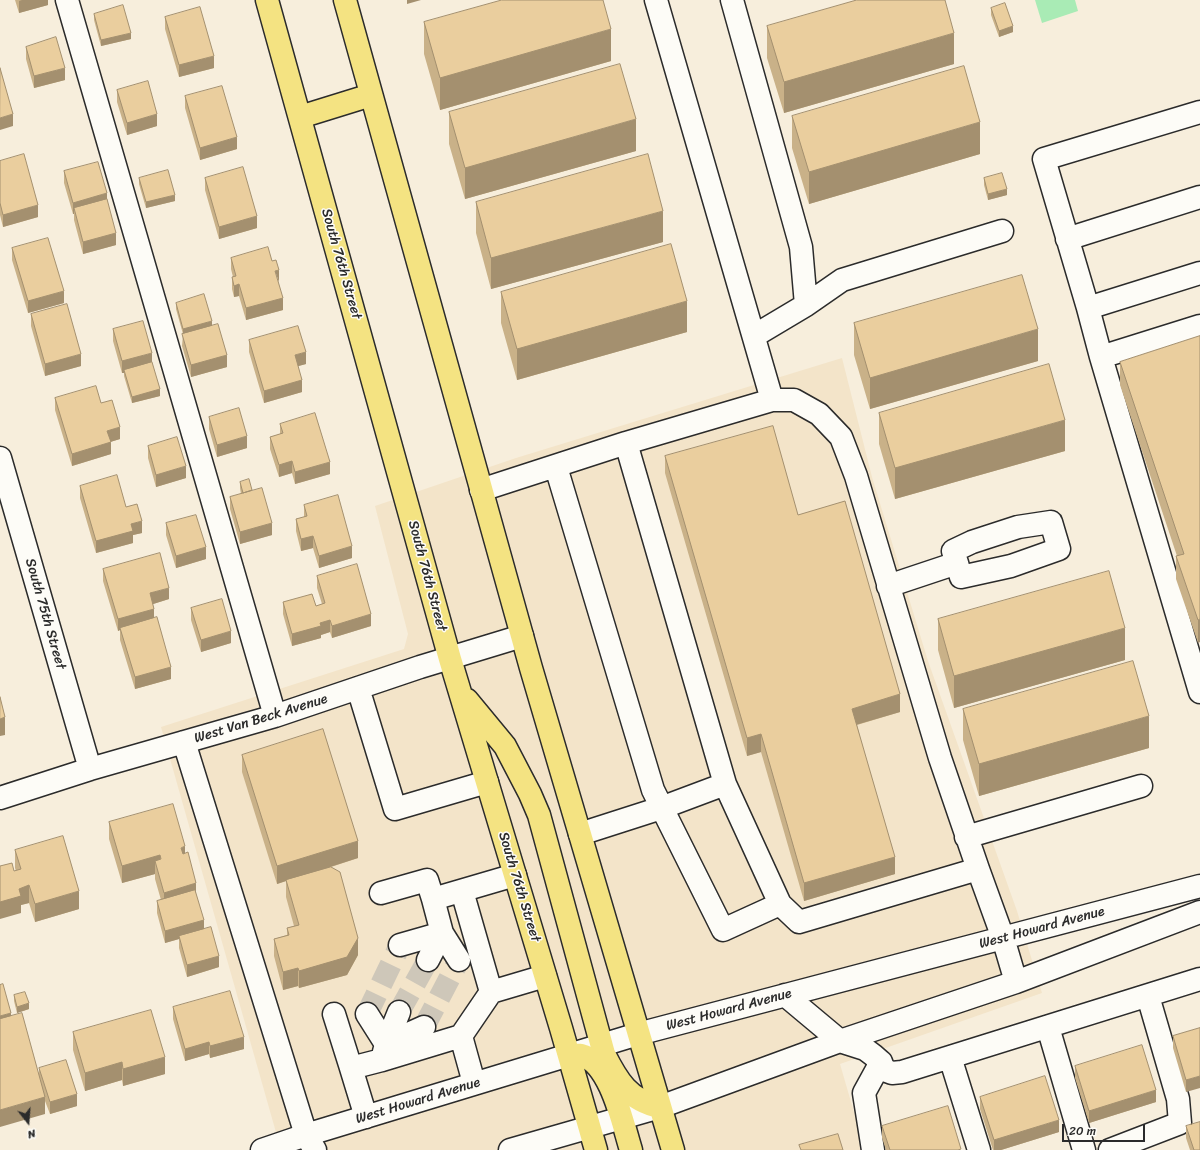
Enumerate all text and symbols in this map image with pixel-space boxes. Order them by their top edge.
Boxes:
street label: South 76th Street [317,207,365,321]
street label: South 76th Street [404,519,450,633]
street label: South 75th Street [21,556,69,672]
street label: West Van Beck Avenue [192,691,330,747]
street label: South 76th Street [494,830,544,944]
street label: West Howard Avenue [977,903,1107,953]
street label: West Howard Avenue [664,985,794,1035]
street label: West Howard Avenue [354,1074,482,1128]
north arrow [8,1102,48,1142]
scale bar [1064,1116,1147,1142]
text: 20 m [1069,1120,1096,1142]
text: N [25,1124,38,1144]

